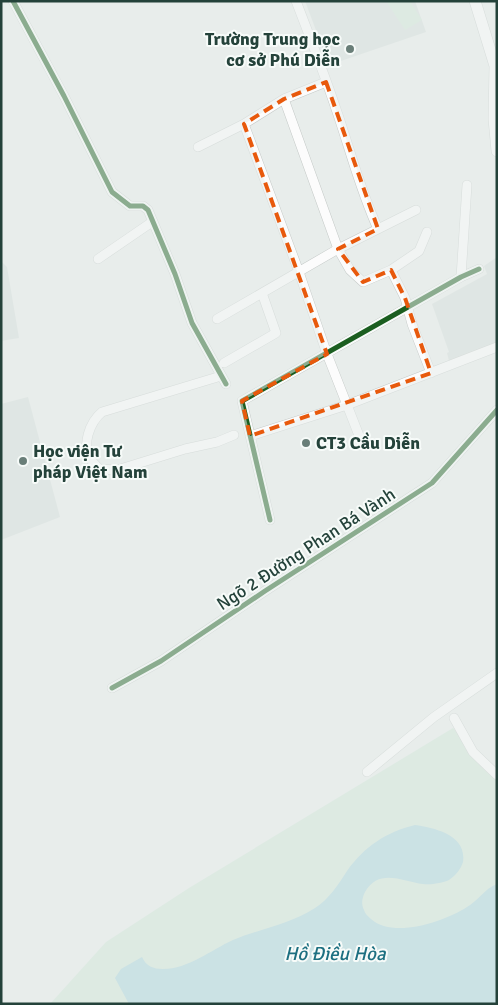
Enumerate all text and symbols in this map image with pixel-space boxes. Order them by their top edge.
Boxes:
place label: Trường Trung học cơ sở Phú Diễn [205,28,340,71]
marker: Trường Trung học cơ sở Phú Diễn [344,43,356,55]
place label: CT3 Cầu Diễn [316,432,420,454]
marker: CT3 Cầu Diễn [300,437,312,449]
place label: Học viện Tư pháp Việt Nam [33,440,148,483]
marker: Học viện Tư pháp Việt Nam [17,455,29,467]
street label: Ngõ 2 Đường Phan Bá Vành [213,483,399,615]
water label: Hồ Điều Hòa [284,942,387,966]

